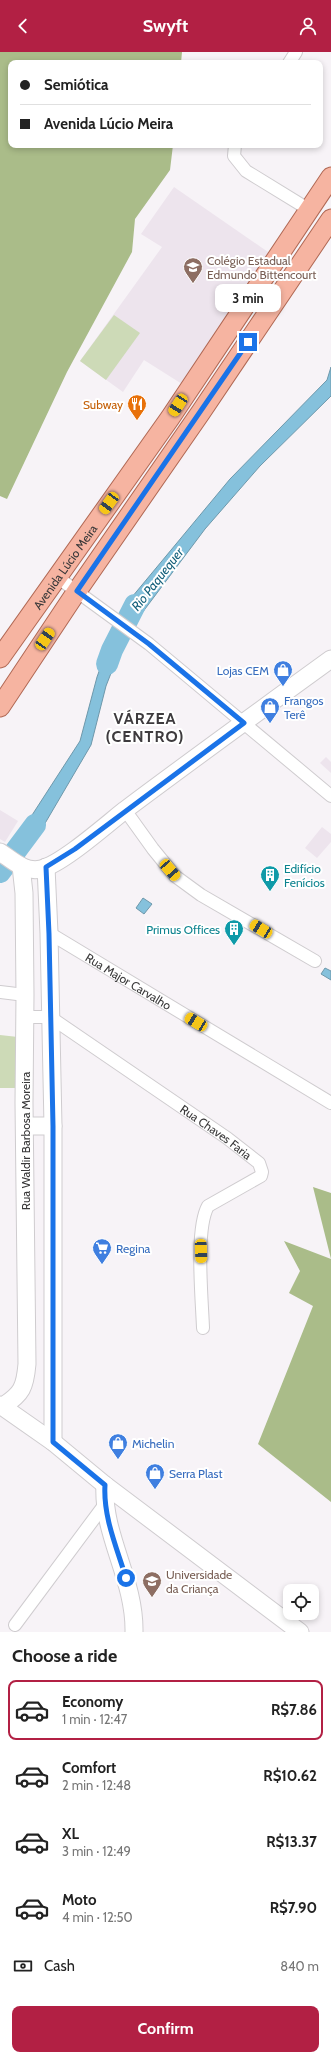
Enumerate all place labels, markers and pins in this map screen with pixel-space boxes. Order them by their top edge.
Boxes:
place label: Colégio Estadual Edmundo Bittencourt [207,253,316,282]
school or university icon: Colégio Estadual Edmundo Bittencourt [182,256,204,284]
restaurant icon: Subway [126,393,148,421]
place label: Subway [83,397,123,412]
shop icon: Lojas CEM [272,659,294,687]
place label: Lojas CEM [217,663,269,678]
place label: Frangos Terê [284,693,323,722]
shop icon: Frangos Terê [259,696,281,724]
place label: Edifício Fenícios [284,861,325,890]
building icon: Edifício Fenícios [259,864,281,892]
building icon: Primus Offices [223,918,245,946]
place label: Primus Offices [146,922,220,937]
supermarket icon: Regina [91,1237,113,1265]
place label: Regina [116,1241,151,1256]
shop icon: Michelin [107,1432,129,1460]
place label: Michelin [132,1436,175,1451]
shop icon: Serra Plast [144,1462,166,1490]
place label: Serra Plast [169,1466,223,1481]
place label: Universidade da Criança [166,1567,232,1596]
school or university icon: Universidade da Criança [141,1570,163,1598]

